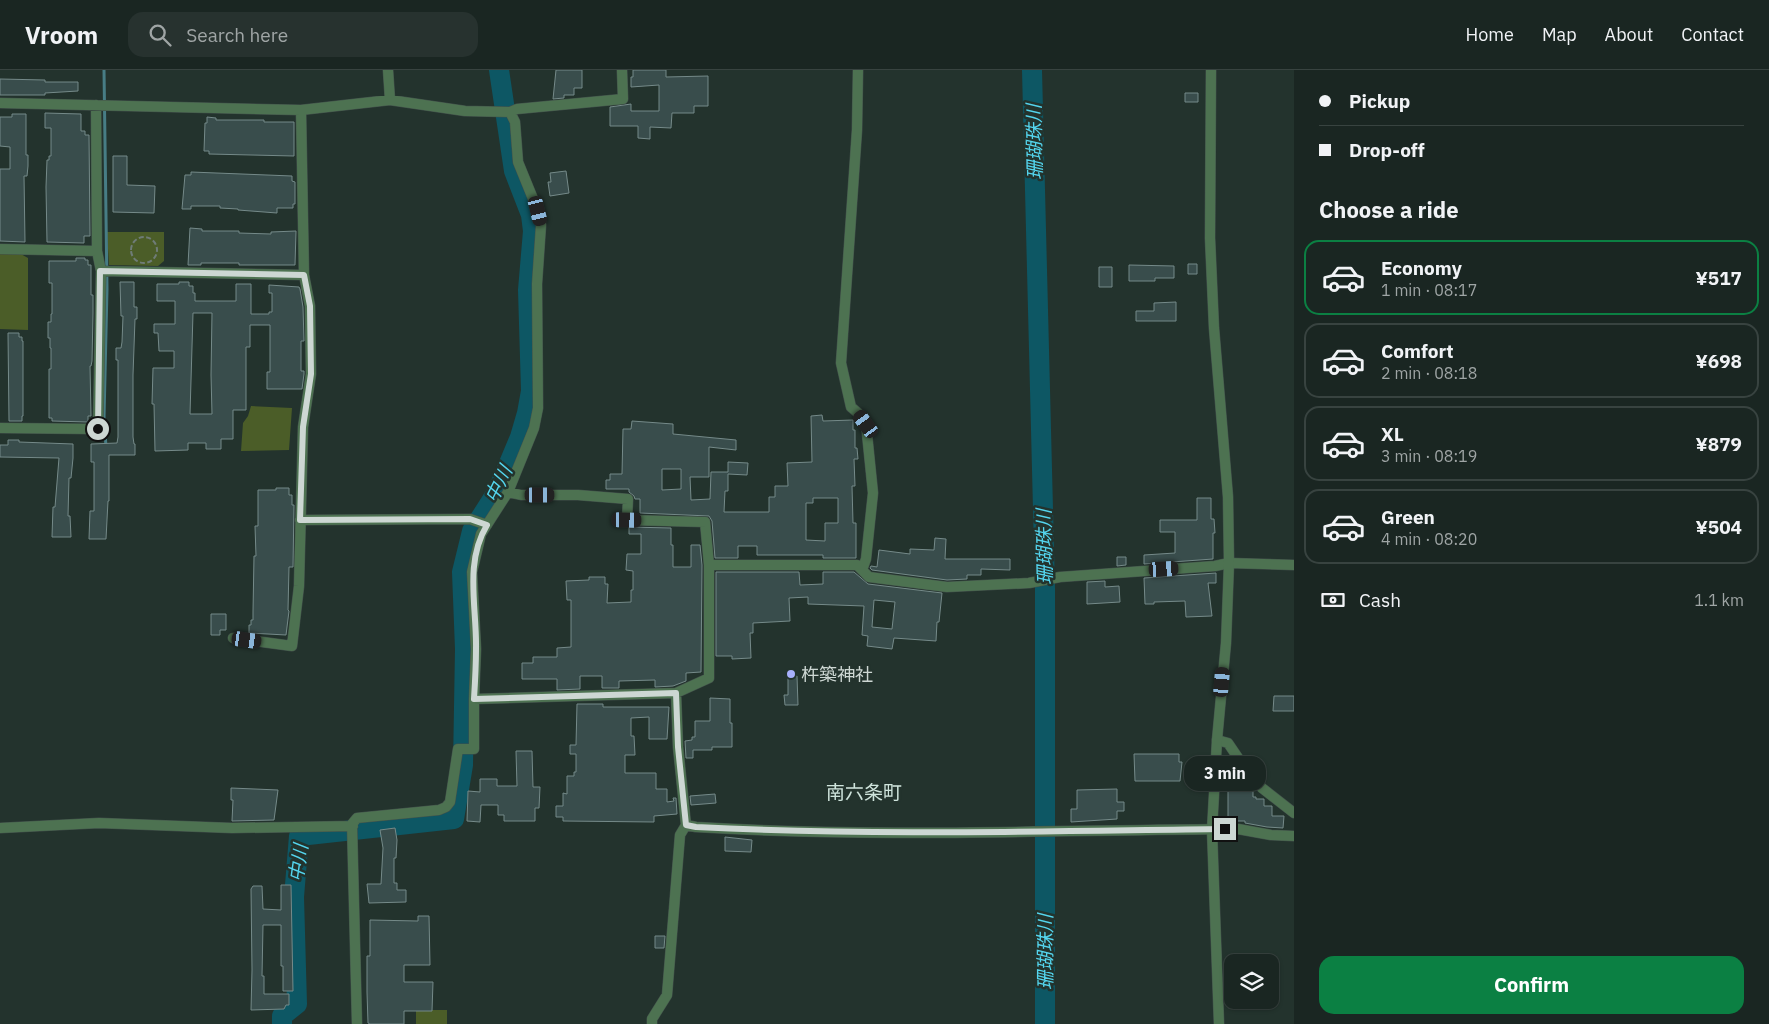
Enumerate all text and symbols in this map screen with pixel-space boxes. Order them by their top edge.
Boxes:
search box [128,12,478,57]
text: Vroom [25,19,98,51]
icon: search [146,21,174,49]
text: Search here [186,23,288,47]
text: Home [1466,23,1514,46]
text: Map [1542,23,1577,46]
text: About [1605,23,1653,46]
text: Contact [1681,23,1744,46]
text: Pickup [1349,89,1410,113]
water label: 珊瑚珠川 [1021,102,1047,180]
text: Drop-off [1349,138,1425,162]
car [527,195,548,227]
text: Choose a ride [1319,195,1459,224]
icon: car [1321,255,1366,300]
text: Economy [1381,256,1462,280]
text: ¥517 [1695,266,1742,290]
text: 1 min · 08:17 [1381,280,1477,300]
icon: car [1321,338,1366,383]
text: Comfort [1381,339,1454,363]
text: ¥698 [1695,349,1742,373]
text: 2 min · 08:18 [1381,363,1477,383]
car [851,407,880,441]
route start [87,418,109,440]
icon: car [1321,421,1366,466]
text: XL [1381,422,1404,446]
text: ¥879 [1695,432,1742,456]
text: 3 min · 08:19 [1381,446,1477,466]
water label: 中川 [479,460,518,506]
car [525,488,555,503]
icon: car [1321,504,1366,549]
text: Green [1381,505,1435,529]
water label: 珊瑚珠川 [1031,507,1057,585]
car [611,512,642,528]
text: ¥504 [1695,515,1742,539]
text: 4 min · 08:20 [1381,529,1477,549]
car [1148,561,1179,577]
icon: cash [1319,586,1347,614]
text: Cash [1359,588,1401,612]
text: 1.1 km [1694,590,1744,610]
car [231,630,262,650]
place label: 杵築神社 [801,663,873,686]
car [1213,666,1230,698]
marker: 杵築神社 [785,668,797,680]
callout: 3 min [1184,756,1266,792]
text: 3 min [1204,763,1246,783]
district label: 南六条町 [826,780,902,804]
route end [1214,818,1236,840]
water label: 中川 [283,841,313,883]
water label: 珊瑚珠川 [1033,912,1057,990]
map controls [1224,954,1279,1009]
button: layers [1224,954,1279,1009]
button: Confirm [1319,956,1744,1014]

